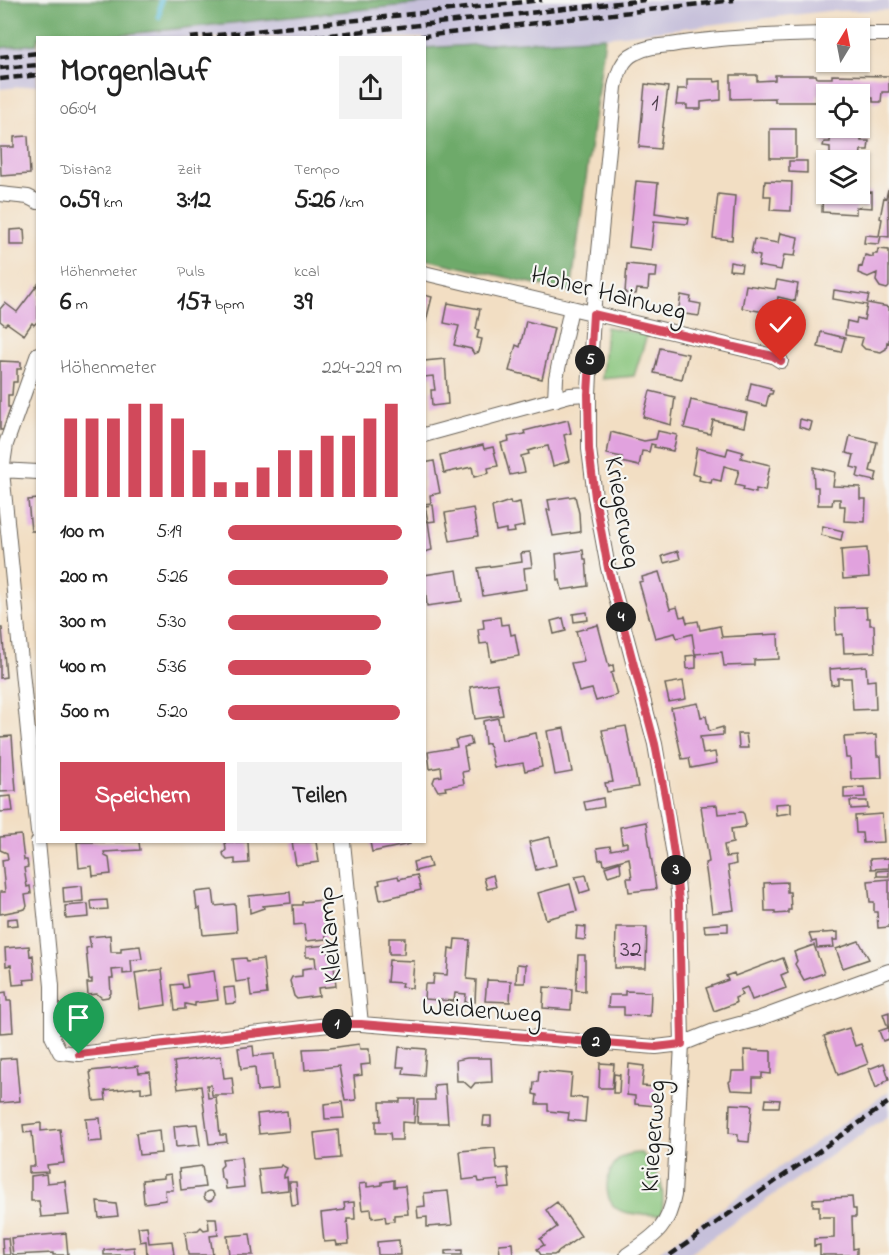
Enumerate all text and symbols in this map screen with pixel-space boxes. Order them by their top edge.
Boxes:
north arrow [816,18,870,72]
map controls [816,18,870,204]
text: Morgenlauf [60,48,211,96]
button: share [339,56,402,119]
button: locate [816,84,870,138]
house number: 1 [651,87,659,122]
text: 06:04 [60,95,96,124]
button: layers [816,150,870,204]
text: Distanz [60,158,111,182]
text: Zeit [177,158,202,182]
text: Tempo [294,158,340,182]
text: 0.59 [60,182,99,220]
text: 3:12 [177,182,211,220]
text: 5:26 [294,182,335,220]
text: km [99,191,123,215]
text: /km [335,191,364,215]
street label: Hoher Hainweg [526,256,690,333]
text: Höhenmeter [60,260,137,284]
text: Puls [177,260,205,284]
text: kcal [294,260,319,284]
text: 6 [60,284,71,322]
text: 157 [177,284,211,322]
text: 39 [294,284,313,322]
text: m [71,293,88,317]
text: bpm [211,293,244,317]
pin [755,299,806,361]
icon: check [764,308,797,341]
pin: 5 [575,345,605,375]
text: 5 [585,348,595,372]
text: Höhenmeter [60,354,156,383]
text: 224–229 m [322,354,402,383]
street label: Kriegerweg [593,453,651,571]
text: 100 m [60,518,104,547]
text: 5:19 [156,518,182,547]
text: 200 m [60,563,108,592]
text: 5:26 [156,563,188,592]
pin: 4 [606,602,636,632]
text: 4 [618,605,624,629]
text: 300 m [60,608,106,637]
text: 5:30 [156,608,186,637]
text: 400 m [60,653,106,682]
text: 5:36 [156,653,186,682]
text: 500 m [60,698,109,727]
text: 5:20 [156,698,188,727]
button: Speichern [60,762,225,831]
button: Teilen [237,762,402,831]
pin: 3 [661,855,691,885]
text: 3 [673,858,679,882]
street label: Kleikamp [307,885,354,985]
house number: 32 [620,933,642,968]
street label: Weidenweg [420,988,543,1035]
pin [53,992,104,1054]
icon: arrive [62,1001,95,1034]
pin: 1 [322,1009,352,1039]
text: 1 [334,1012,340,1036]
pin: 2 [581,1027,611,1057]
text: 2 [592,1030,600,1054]
street label: Kriegerweg [631,1078,678,1194]

